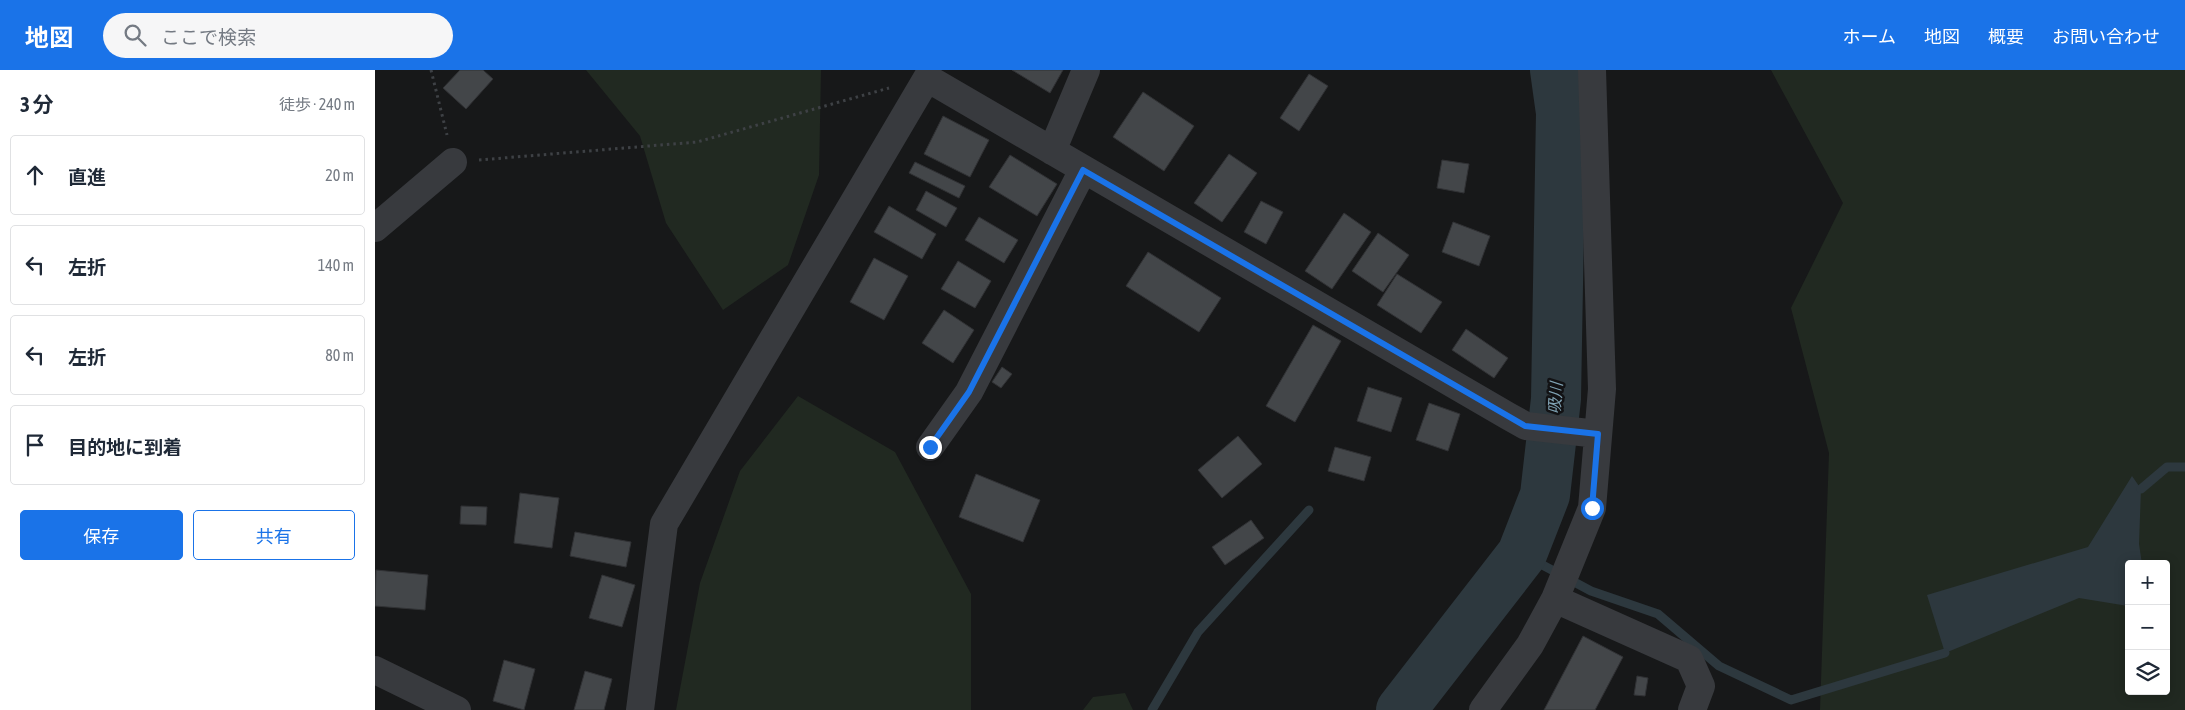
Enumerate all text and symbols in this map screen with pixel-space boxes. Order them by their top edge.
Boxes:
search box [103,13,453,58]
icon: search [121,21,149,49]
text: 地図 [25,24,73,51]
text: ここで検索 [161,26,256,48]
text: ホーム [1843,26,1896,47]
text: 地図 [1924,26,1960,47]
text: 概要 [1988,26,2024,47]
text: お問い合わせ [2052,26,2160,47]
text: 3 分 [20,92,54,116]
text: 徒歩 · 240 m [279,95,355,113]
icon: ahead [21,161,49,189]
text: 直進 [68,166,106,188]
text: 20 m [325,166,354,184]
icon: left [21,251,49,279]
text: 左折 [68,256,106,278]
text: 140 m [318,256,354,274]
icon: left [21,341,49,369]
text: 左折 [68,346,106,368]
text: 80 m [325,346,354,364]
water label: 吸川 [1545,379,1565,415]
icon: arrive [21,431,49,459]
text: 目的地に到着 [68,436,182,458]
route end [919,436,942,459]
route start [1581,497,1604,520]
button: 保存 [20,510,183,560]
button: 共有 [193,510,355,560]
map controls [2125,560,2170,695]
button: + [2125,560,2170,605]
button: − [2125,605,2170,650]
button: layers [2125,650,2170,695]

